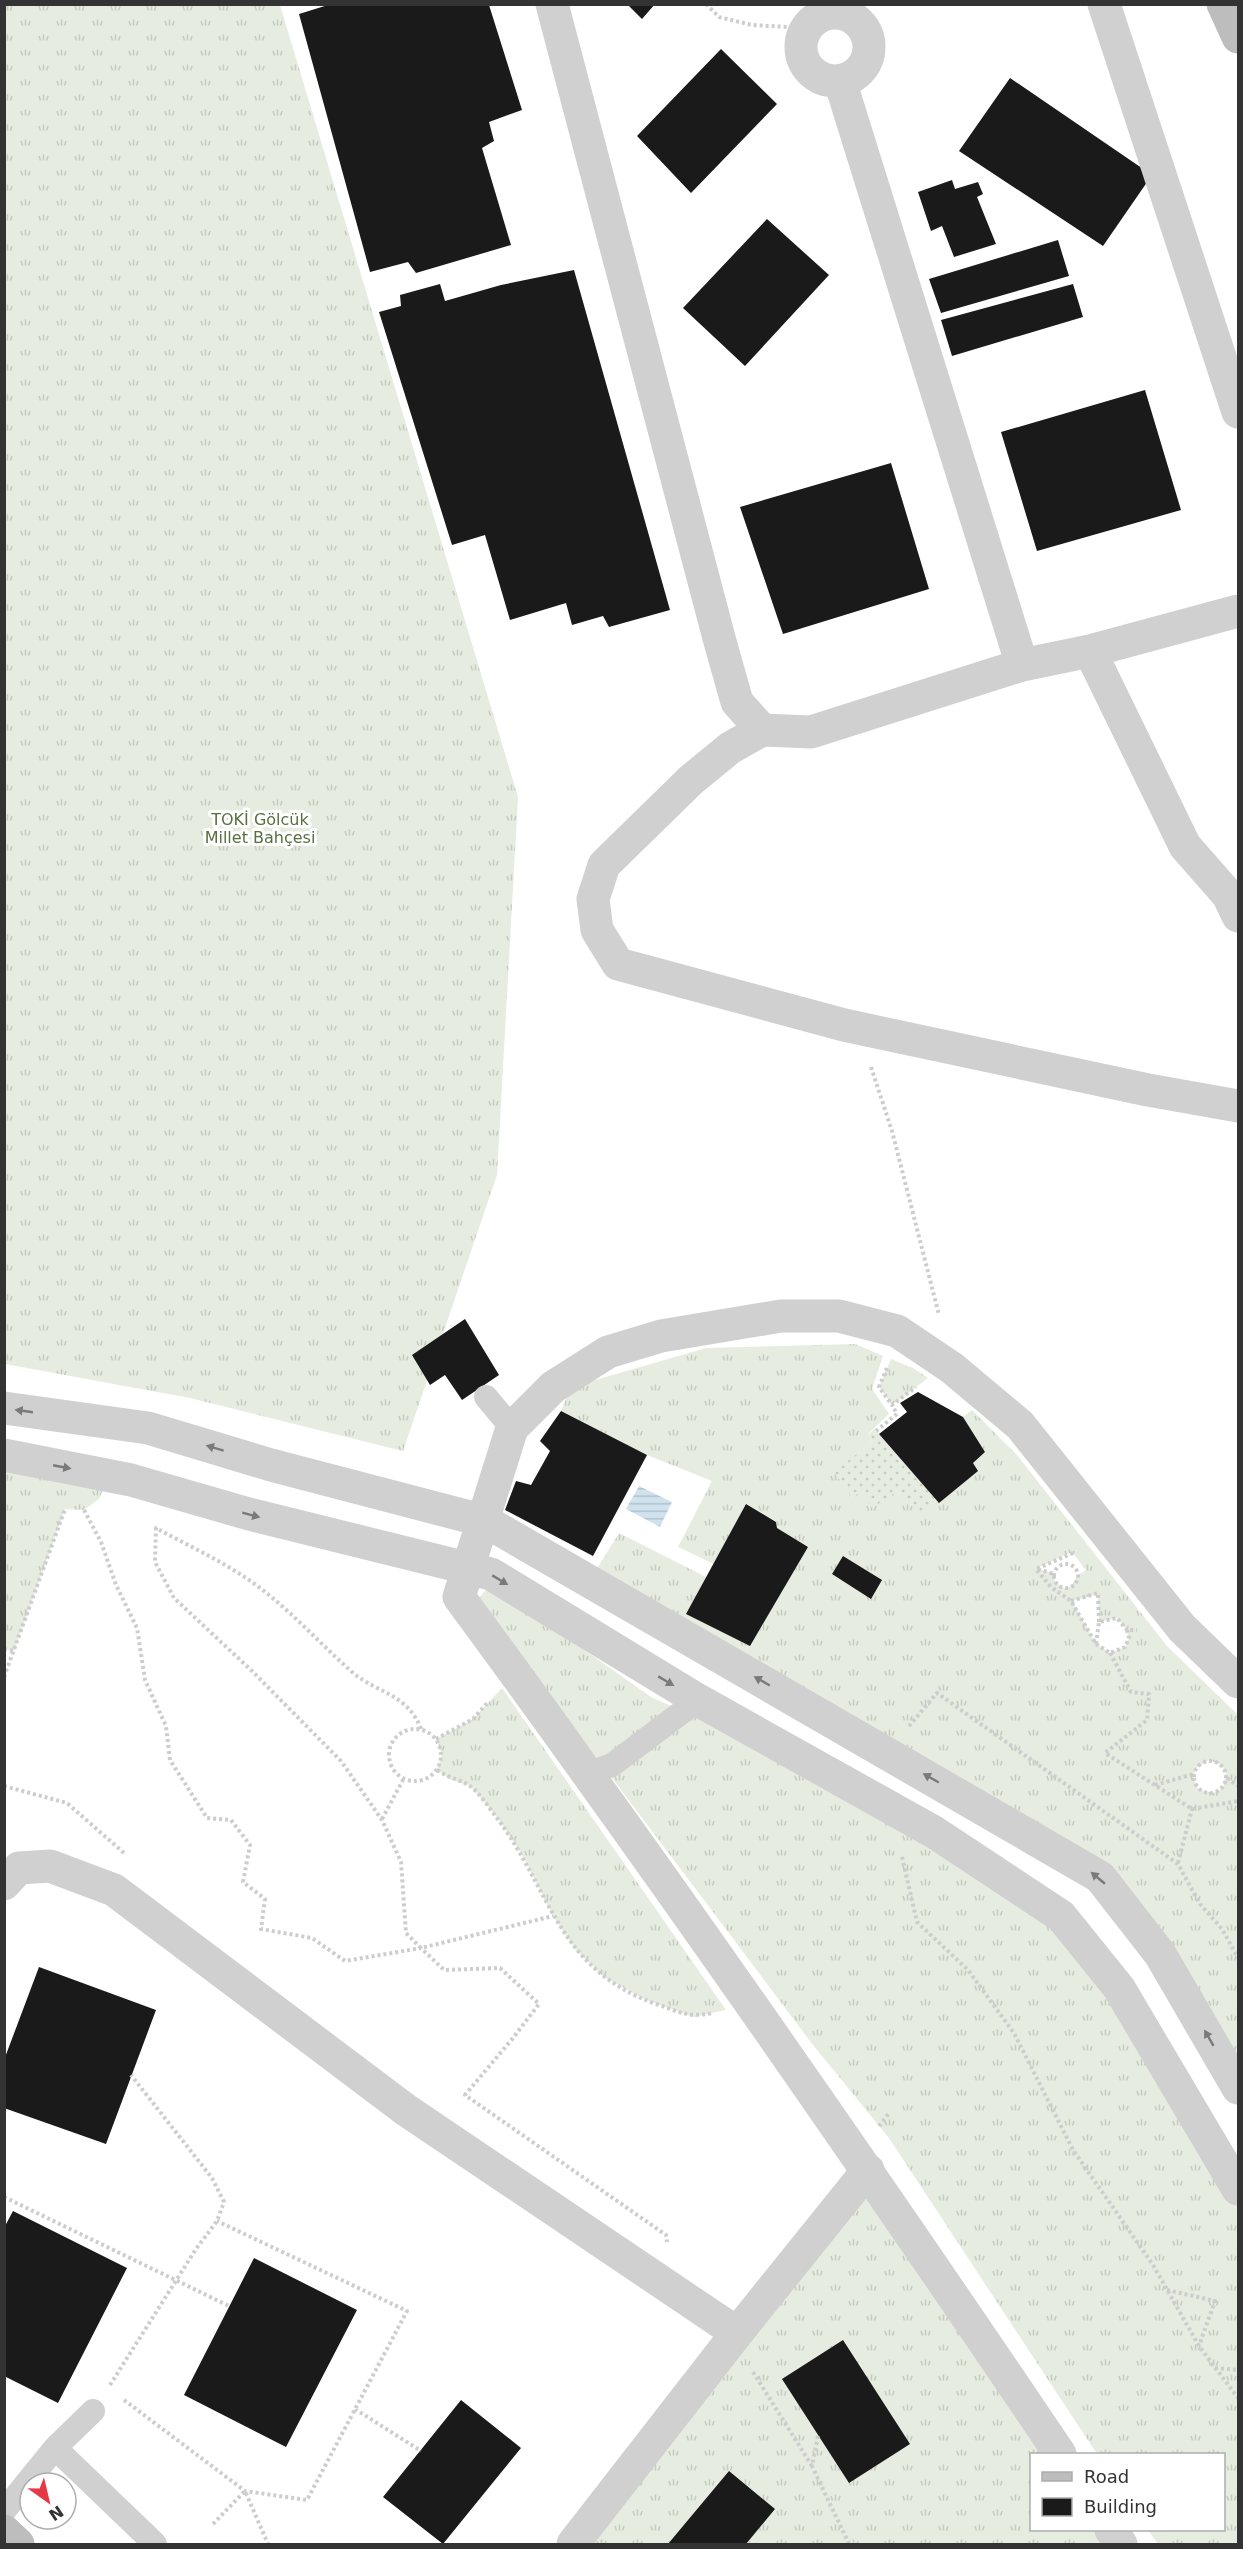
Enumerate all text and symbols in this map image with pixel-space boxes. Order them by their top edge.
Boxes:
park label: TOKİ Gölcük Millet Bahçesi [205,810,315,847]
one-way arrow [14,1406,33,1415]
one-way arrow [206,1443,224,1452]
one-way arrow [53,1462,71,1472]
one-way arrow [241,1510,260,1520]
one-way arrow [492,1574,508,1585]
one-way arrow [658,1675,674,1686]
one-way arrow [753,1676,770,1686]
one-way arrow [923,1773,939,1784]
one-way arrow [1090,1872,1106,1885]
one-way arrow [1204,2029,1214,2046]
legend [1030,2453,1225,2531]
text: Road [1084,2466,1129,2487]
north arrow [18,2471,78,2531]
text: Building [1084,2496,1157,2517]
text: N [45,2501,67,2525]

